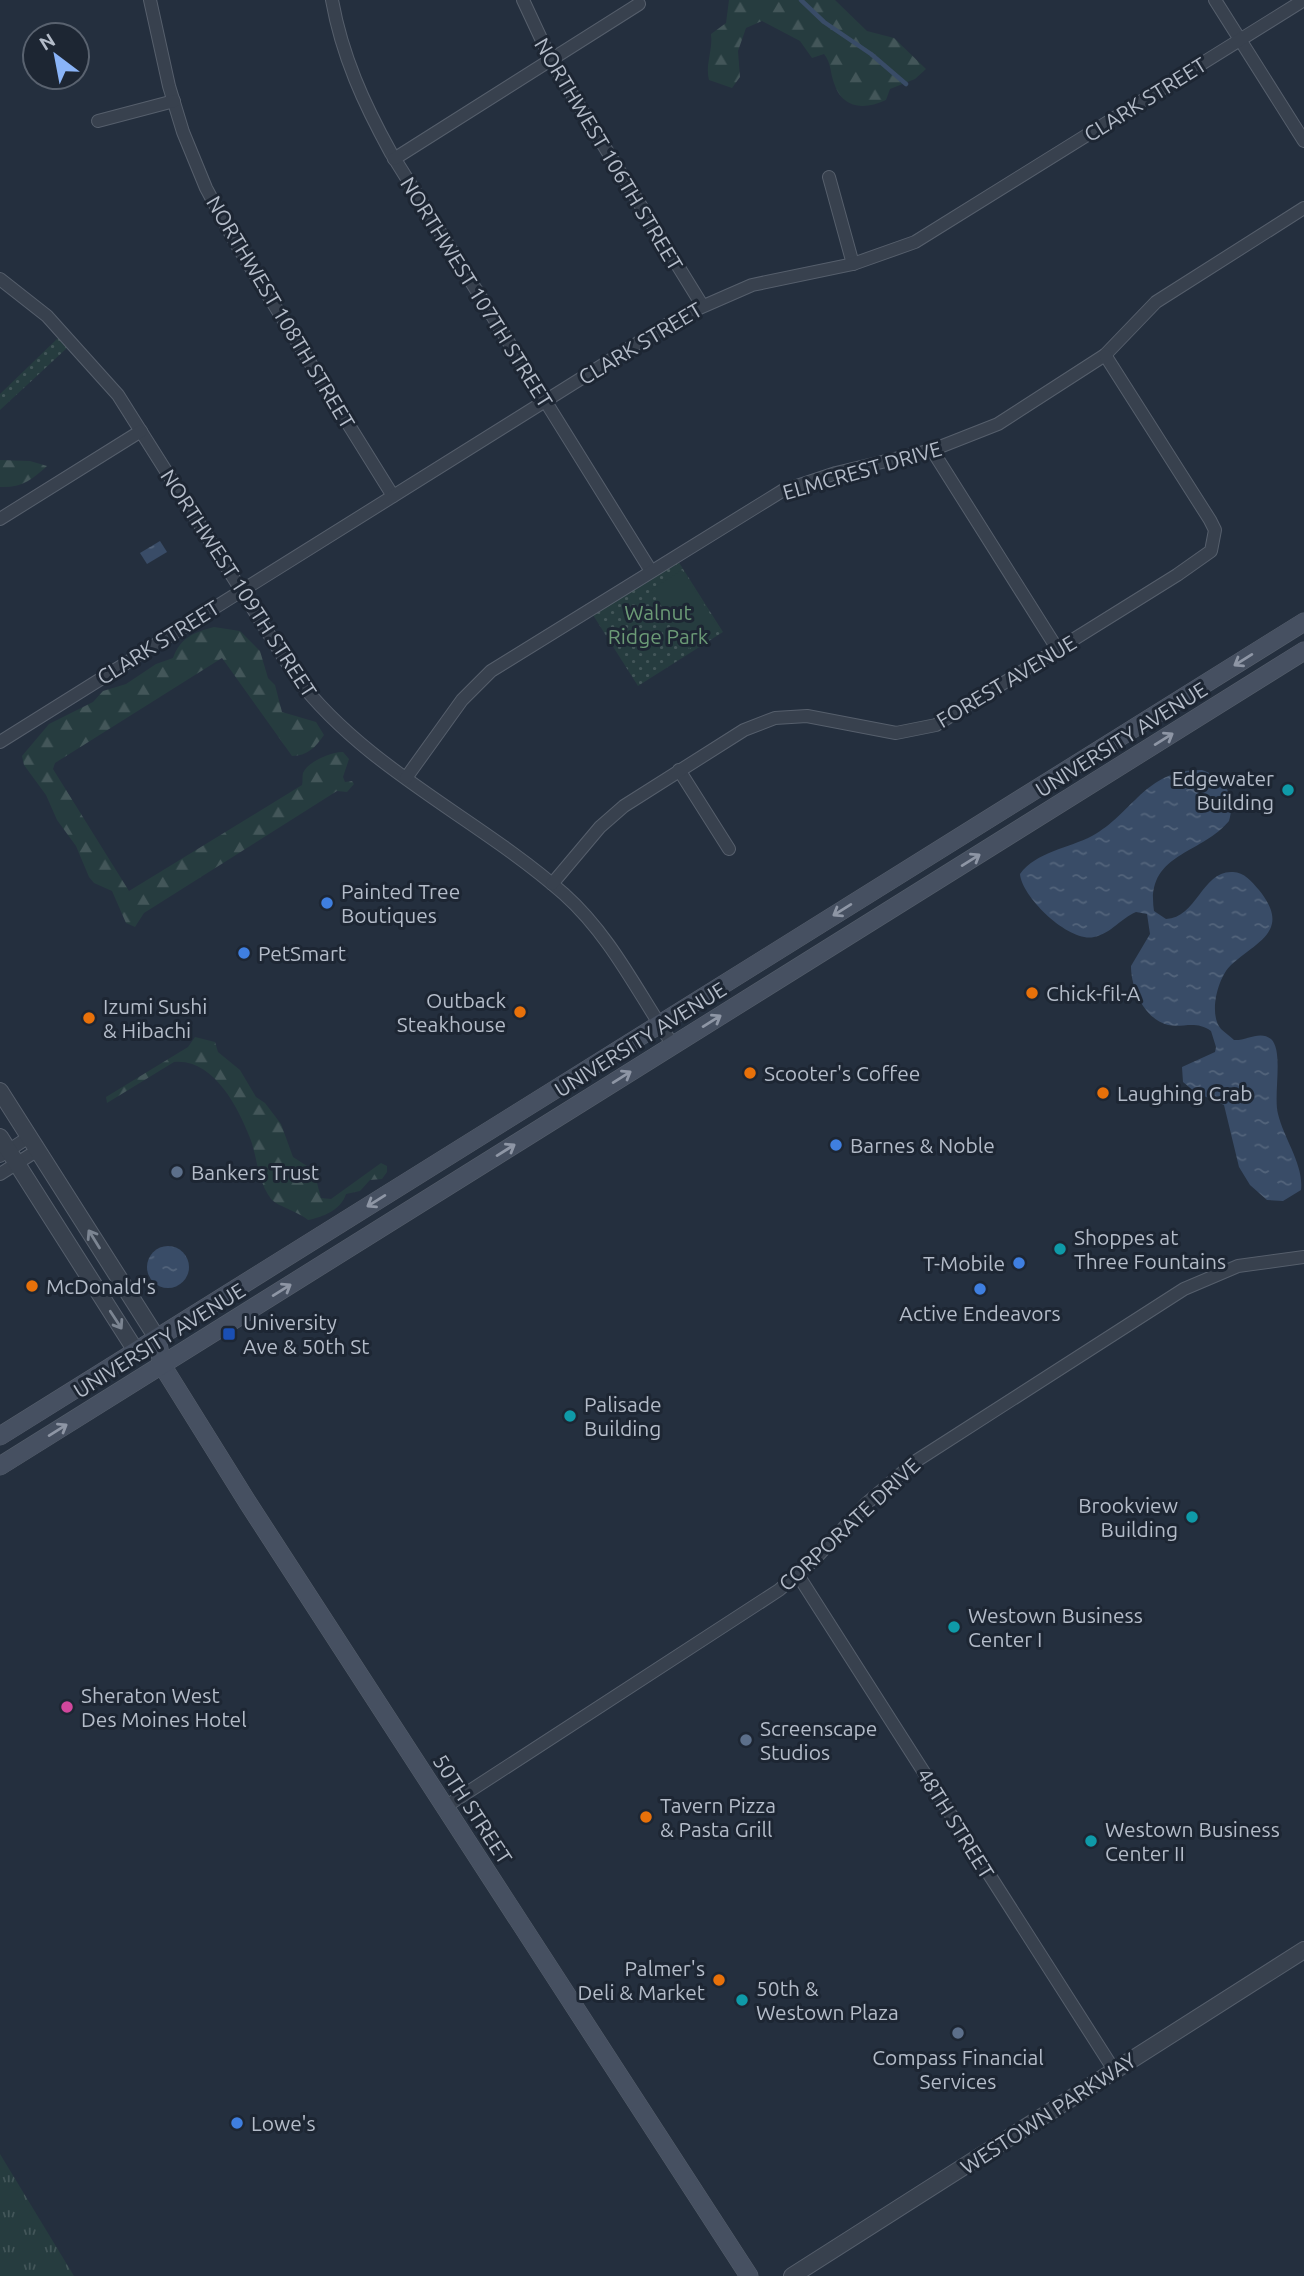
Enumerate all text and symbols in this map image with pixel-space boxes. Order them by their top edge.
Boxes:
north arrow [21,21,91,91]
text: N [35,28,59,55]
street label: NORTHWEST 106TH STREET [530,33,688,275]
street label: CLARK STREET [1079,52,1211,146]
street label: NORTHWEST 107TH STREET [396,172,558,412]
street label: NORTHWEST 108TH STREET [202,191,360,433]
street label: CLARK STREET [574,297,706,389]
street label: ELMCREST DRIVE [780,436,944,504]
street label: NORTHWEST 109TH STREET [156,465,322,702]
street label: CLARK STREET [92,595,224,689]
park label: Walnut Ridge Park [608,600,709,648]
street label: FOREST AVENUE [932,630,1080,732]
one-way arrow [1234,653,1254,667]
street label: UNIVERSITY AVENUE [1031,677,1211,801]
one-way arrow [1154,731,1173,746]
place label: Edgewater Building [1172,766,1274,814]
marker: Edgewater Building [1280,782,1296,798]
one-way arrow [961,852,981,866]
place label: Painted Tree Boutiques [341,879,460,927]
marker: Painted Tree Boutiques [319,895,335,911]
one-way arrow [832,903,852,917]
place label: PetSmart [258,941,346,965]
marker: PetSmart [236,945,252,961]
street label: UNIVERSITY AVENUE [550,977,730,1101]
place label: Chick-fil-A [1046,981,1141,1005]
marker: Chick-fil-A [1024,985,1040,1001]
place label: Outback Steakhouse [397,988,506,1036]
place label: Izumi Sushi & Hibachi [103,994,207,1042]
marker: Outback Steakhouse [512,1004,528,1020]
marker: Izumi Sushi & Hibachi [81,1010,97,1026]
one-way arrow [702,1013,722,1027]
place label: Scooter's Coffee [764,1061,920,1085]
marker: Scooter's Coffee [742,1065,758,1081]
one-way arrow [611,1070,631,1084]
place label: Laughing Crab [1117,1081,1252,1105]
marker: Laughing Crab [1095,1085,1111,1101]
place label: Barnes & Noble [850,1133,995,1157]
marker: Barnes & Noble [828,1137,844,1153]
one-way arrow [495,1143,515,1157]
place label: Bankers Trust [191,1160,319,1184]
marker: Bankers Trust [169,1164,185,1180]
one-way arrow [367,1195,387,1209]
place label: Shoppes at Three Fountains [1074,1225,1226,1273]
one-way arrow [86,1230,101,1249]
marker: Shoppes at Three Fountains [1052,1241,1068,1257]
place label: T-Mobile [923,1251,1005,1275]
marker: T-Mobile [1011,1255,1027,1271]
place label: McDonald's [46,1274,156,1298]
marker: McDonald's [24,1278,40,1294]
street label: UNIVERSITY AVENUE [69,1278,249,1402]
marker: Active Endeavors [972,1281,988,1297]
one-way arrow [272,1282,292,1296]
place label: Active Endeavors [899,1301,1061,1325]
one-way arrow [110,1310,124,1330]
place label: University Ave & 50th St [243,1310,370,1358]
marker: University Ave & 50th St [221,1326,237,1342]
place label: Palisade Building [584,1392,662,1440]
marker: Palisade Building [562,1408,578,1424]
one-way arrow [47,1422,67,1436]
street label: CORPORATE DRIVE [774,1453,924,1595]
place label: Brookview Building [1078,1493,1178,1541]
marker: Brookview Building [1184,1509,1200,1525]
place label: Westown Business Center I [968,1603,1143,1651]
marker: Westown Business Center I [946,1619,962,1635]
place label: Sheraton West Des Moines Hotel [81,1683,247,1731]
marker: Sheraton West Des Moines Hotel [59,1699,75,1715]
place label: Screenscape Studios [760,1716,877,1764]
marker: Screenscape Studios [738,1732,754,1748]
street label: 50TH STREET [429,1750,517,1869]
street label: 48TH STREET [912,1763,1000,1883]
place label: Tavern Pizza & Pasta Grill [660,1793,776,1841]
marker: Tavern Pizza & Pasta Grill [638,1809,654,1825]
place label: Westown Business Center II [1105,1817,1280,1865]
marker: Westown Business Center II [1083,1833,1099,1849]
place label: Palmer's Deli & Market [578,1956,705,2004]
marker: Palmer's Deli & Market [711,1972,727,1988]
place label: 50th & Westown Plaza [756,1976,899,2024]
marker: 50th & Westown Plaza [734,1992,750,2008]
marker: Compass Financial Services [950,2025,966,2041]
place label: Compass Financial Services [872,2045,1044,2093]
street label: WESTOWN PARKWAY [956,2047,1140,2179]
place label: Lowe's [251,2111,316,2135]
marker: Lowe's [229,2115,245,2131]

